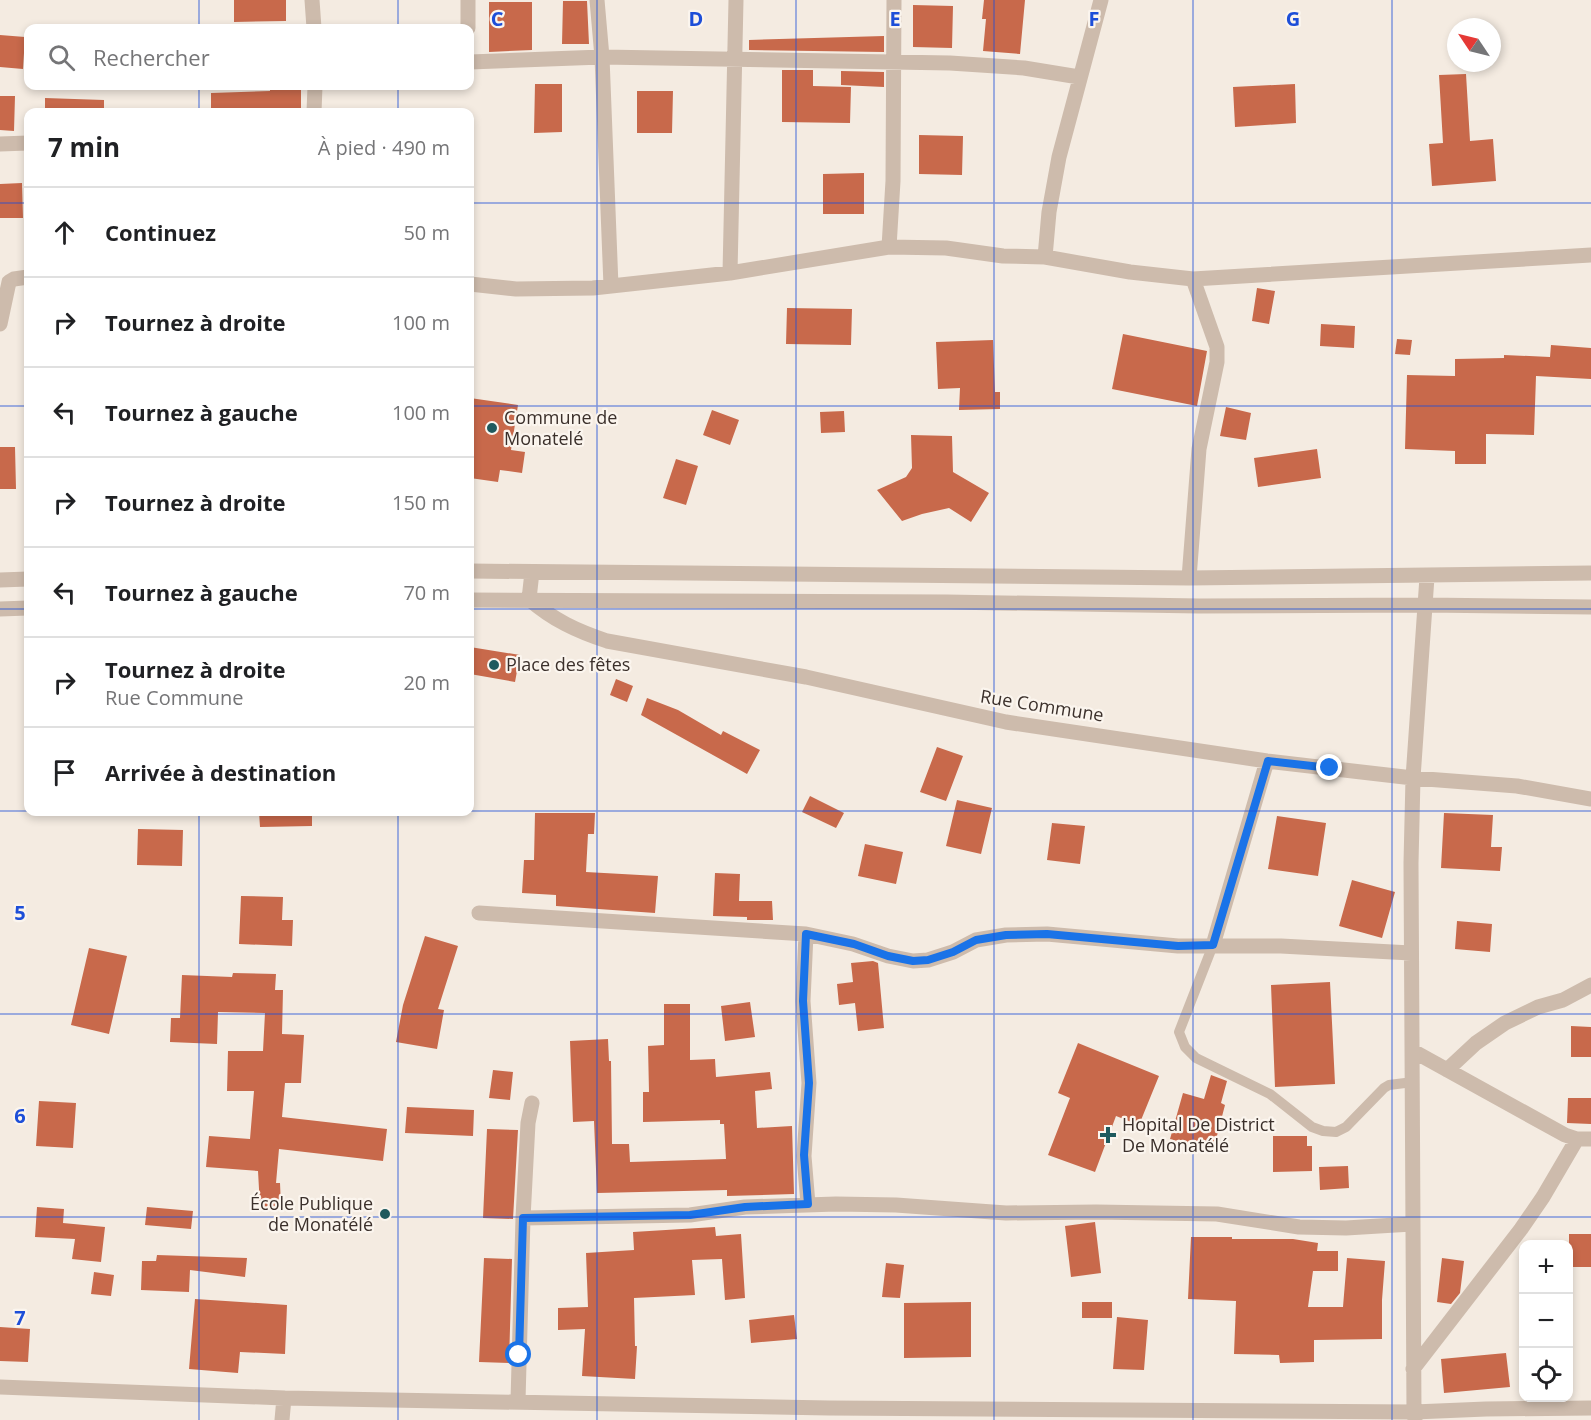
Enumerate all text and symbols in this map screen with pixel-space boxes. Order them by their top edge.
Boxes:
text: C [491,5,504,32]
text: D [689,5,703,32]
text: E [889,5,901,32]
text: F [1089,5,1099,32]
text: G [1286,5,1300,32]
north arrow [1447,18,1501,72]
search box [24,24,474,90]
icon: search [45,41,78,74]
text: Rechercher [93,42,210,72]
text: 7 min [48,129,120,165]
text: À pied · 490 m [318,134,450,161]
icon: ahead [48,216,81,249]
text: Continuez [105,217,216,247]
text: 50 m [403,219,450,246]
icon: right [48,306,81,339]
text: Tournez à droite [105,307,286,337]
text: 100 m [392,309,450,336]
icon: left [48,396,81,429]
text: Tournez à gauche [105,397,298,427]
text: 100 m [392,399,450,426]
place label: Commune de Monatelé [504,405,617,450]
marker: Commune de Monatelé [485,421,499,435]
icon: right [48,486,81,519]
text: Tournez à droite [105,487,286,517]
text: 150 m [392,489,450,516]
icon: left [48,576,81,609]
text: Tournez à gauche [105,577,298,607]
text: 70 m [403,579,450,606]
place label: Place des fêtes [506,652,630,676]
text: Tournez à droite [105,654,286,684]
marker: Place des fêtes [487,658,501,672]
icon: right [48,666,81,699]
text: 20 m [403,669,450,696]
street label: Rue Commune [979,683,1106,727]
text: Rue Commune [105,684,243,711]
route end [1316,754,1342,780]
icon: arrive [48,756,81,789]
text: Arrivée à destination [105,757,336,787]
text: 5 [14,899,26,926]
text: 6 [14,1102,26,1129]
place label: Hopital De District De Monatélé [1122,1112,1275,1157]
marker: Hopital De District De Monatélé [1099,1126,1117,1144]
place label: École Publique de Monatélé [250,1191,373,1236]
marker: École Publique de Monatélé [378,1207,392,1221]
map controls [1519,1240,1573,1402]
button: + [1519,1240,1573,1294]
button: − [1519,1294,1573,1348]
text: 7 [14,1304,26,1331]
route start [505,1341,531,1367]
button: locate [1519,1348,1573,1402]

